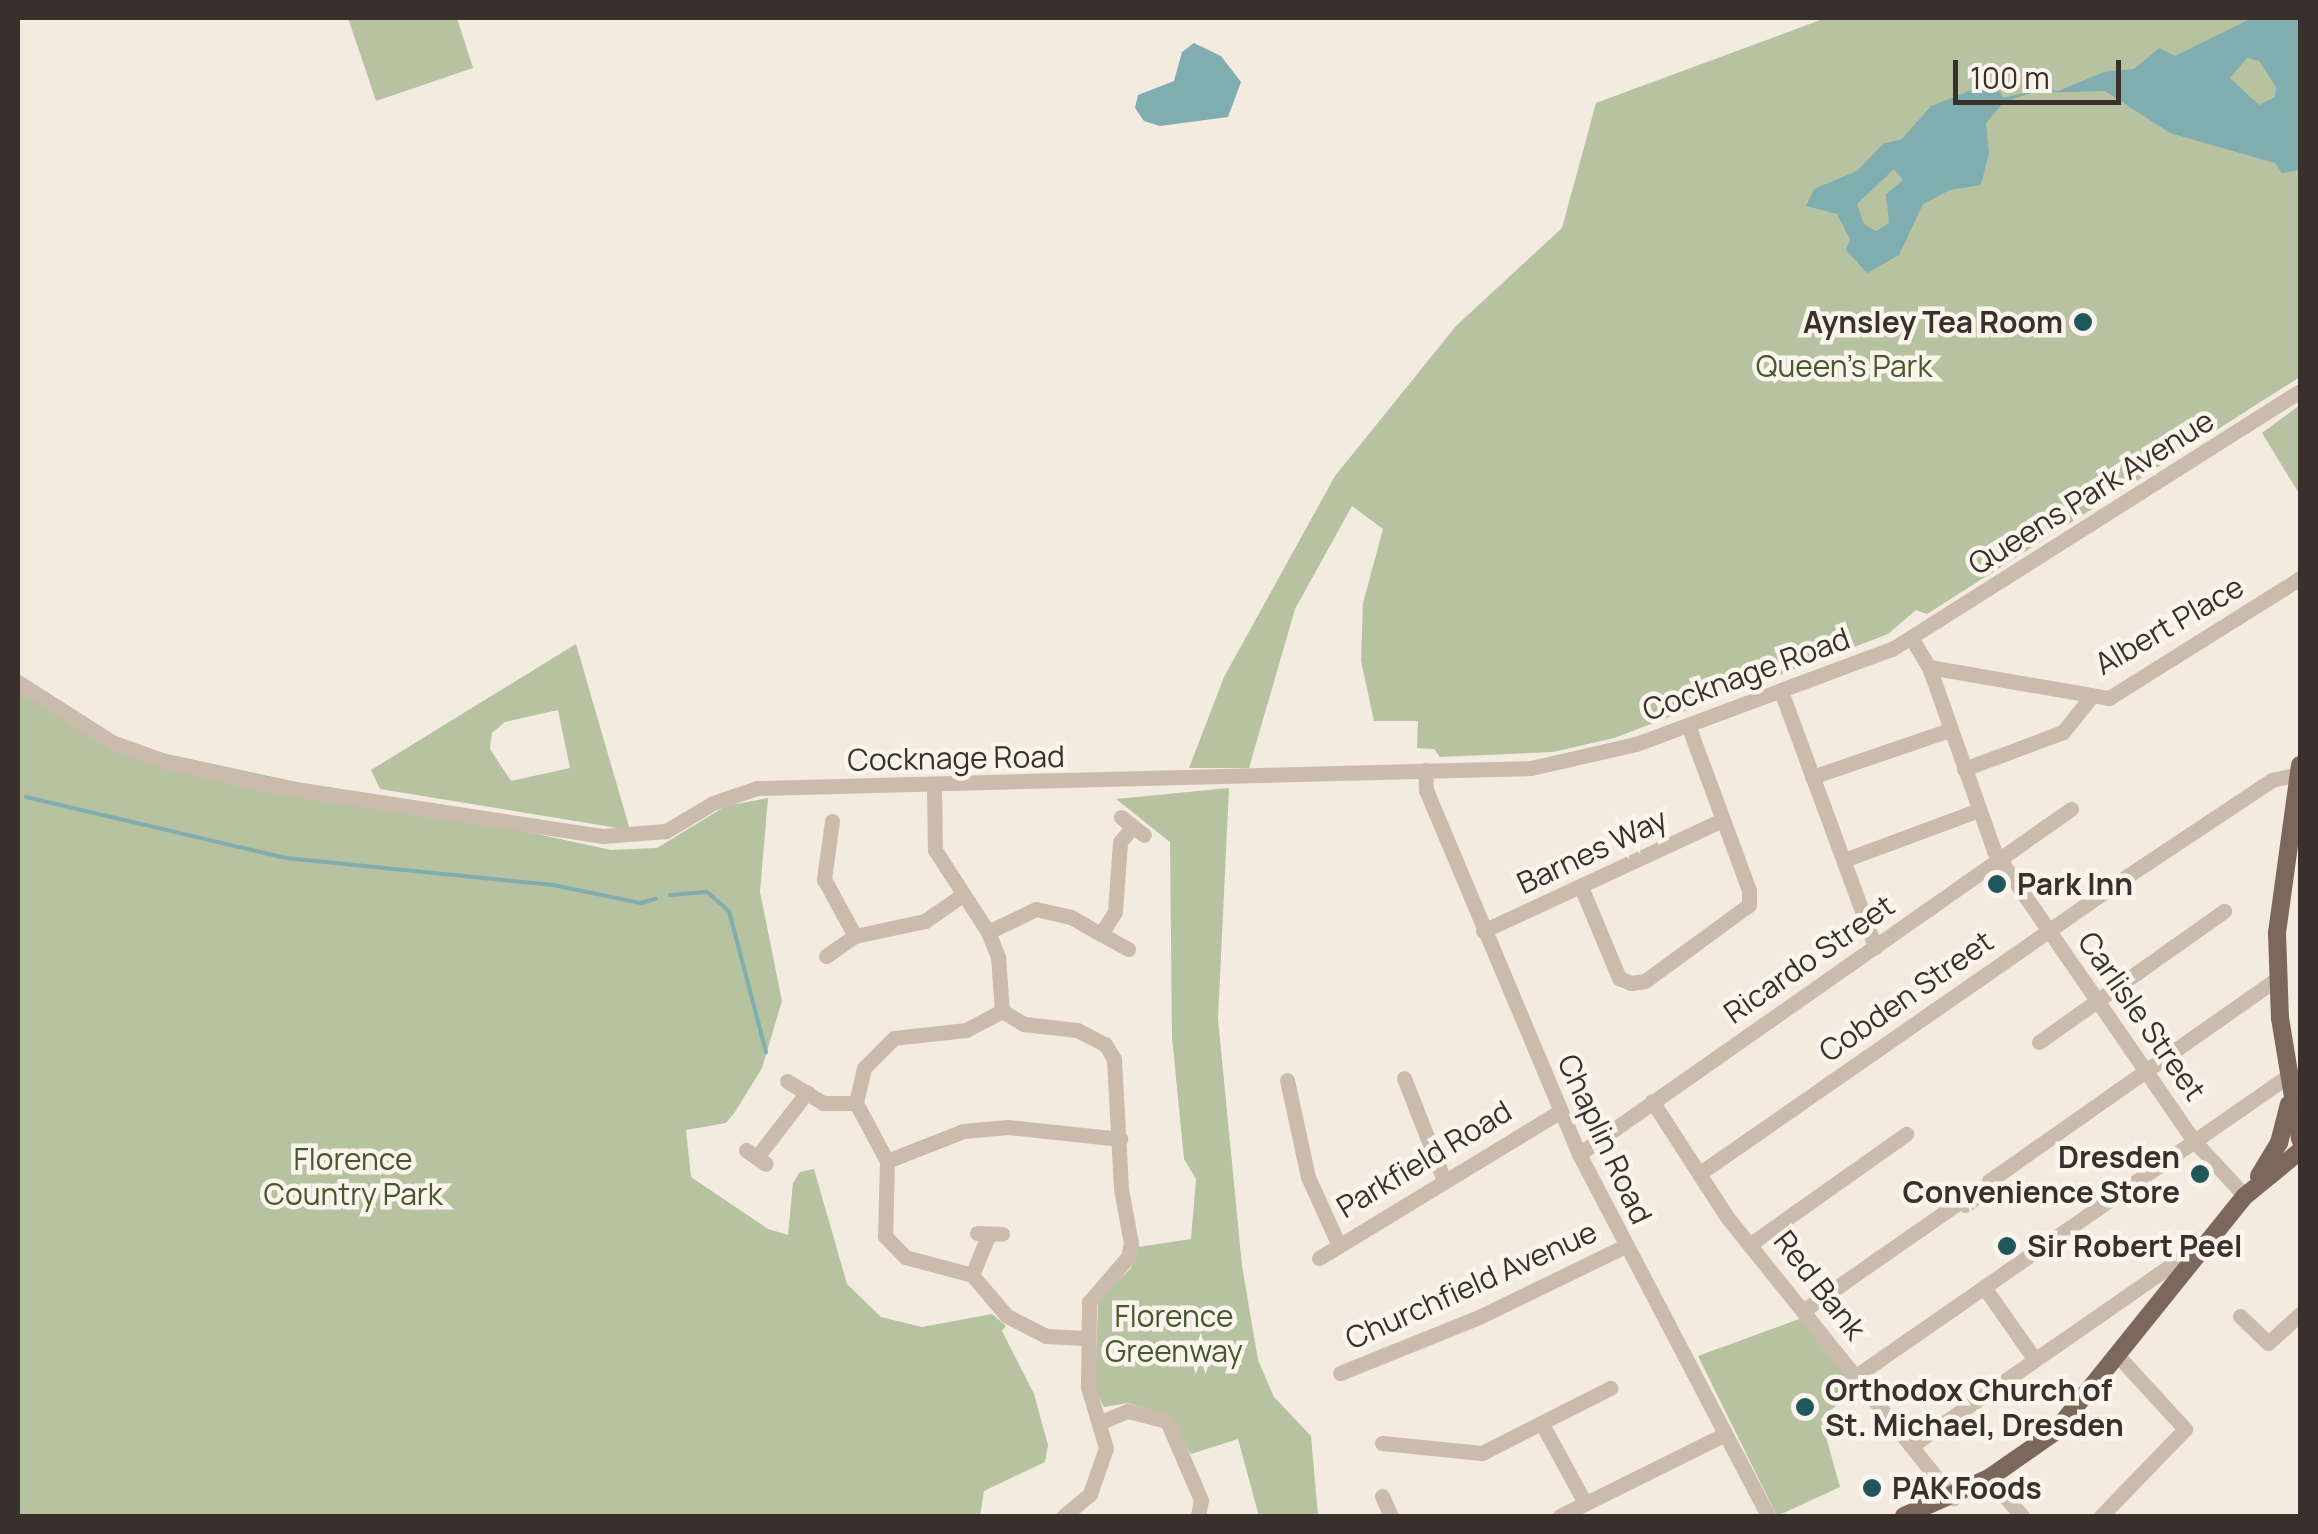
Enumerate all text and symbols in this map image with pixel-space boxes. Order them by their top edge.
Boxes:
scale bar [1958,40,2126,102]
text: 100 m [1970,57,2050,98]
place label: Aynsley Tea Room [1803,304,2063,340]
marker: Aynsley Tea Room [2072,311,2094,333]
park label: Queen's Park [1756,348,1932,384]
street label: Queens Park Avenue [1962,402,2220,582]
street label: Albert Place [2088,568,2250,682]
street label: Cocknage Road [1638,620,1854,728]
street label: Cocknage Road [847,738,1065,778]
street label: Barnes Way [1511,801,1673,901]
place label: Park Inn [2017,866,2133,902]
marker: Park Inn [1986,873,2008,895]
street label: Ricardo Street [1717,887,1901,1031]
street label: Cobden Street [1812,923,2000,1069]
street label: Carlisle Street [2071,925,2213,1107]
street label: Chaplin Road [1550,1049,1660,1229]
street label: Parkfield Road [1330,1093,1518,1225]
place label: Dresden Convenience Store [1903,1139,2180,1210]
park label: Florence Country Park [263,1141,443,1212]
marker: Dresden Convenience Store [2189,1163,2211,1185]
street label: Churchfield Avenue [1340,1213,1602,1357]
street label: Red Bank [1766,1223,1874,1347]
place label: Sir Robert Peel [2027,1228,2242,1264]
marker: Sir Robert Peel [1996,1235,2018,1257]
park label: Florence Greenway [1105,1298,1243,1368]
place label: Orthodox Church of St. Michael, Dresden [1825,1372,2124,1442]
marker: Orthodox Church of St. Michael, Dresden [1794,1396,1816,1418]
place label: PAK Foods [1892,1470,2042,1506]
marker: PAK Foods [1861,1477,1883,1499]

